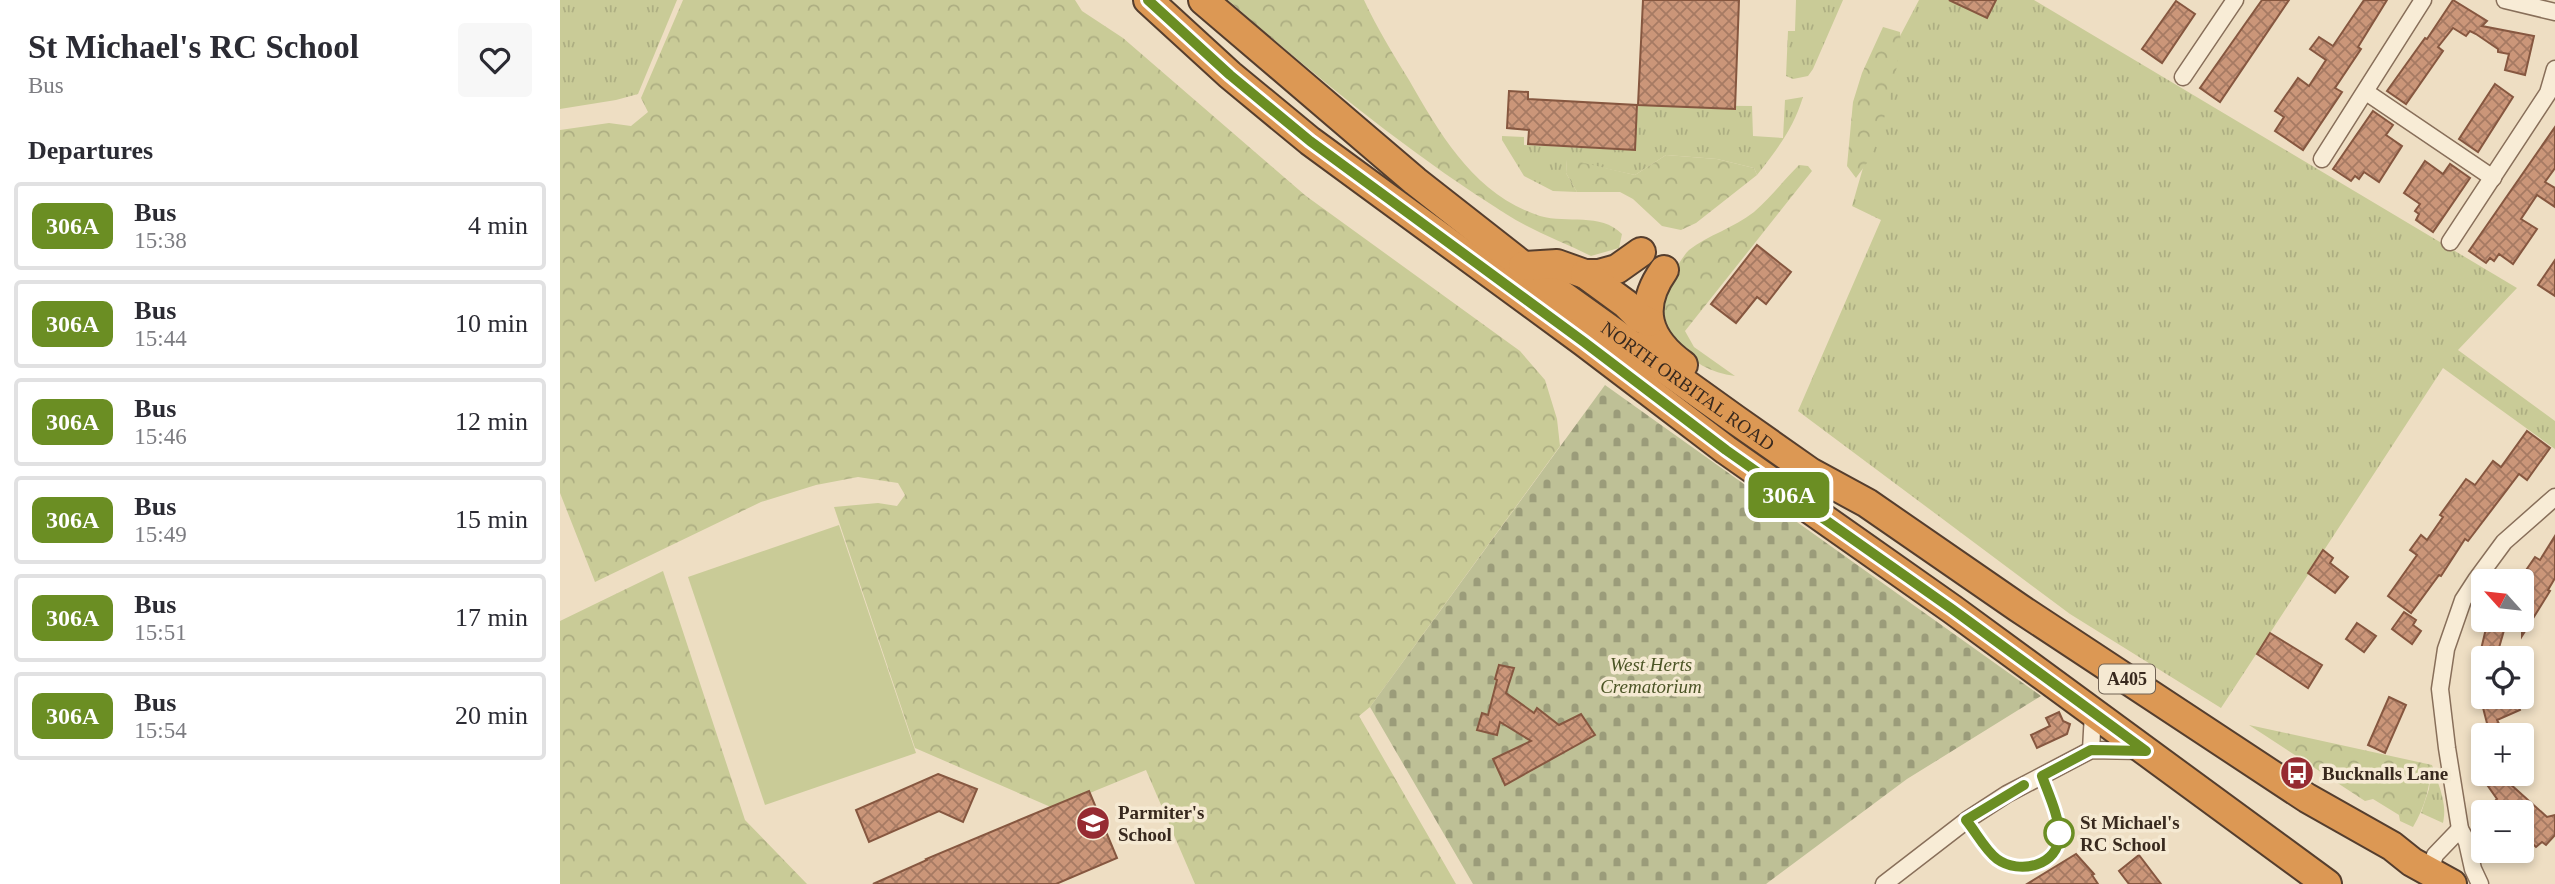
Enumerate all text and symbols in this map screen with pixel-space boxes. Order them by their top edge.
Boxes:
button: heart [458,23,532,97]
text: St Michael's RC School [28,29,359,65]
text: Bus [28,73,64,98]
text: Departures [28,136,153,165]
text: Bus [134,198,176,227]
text: 4 min [468,211,528,240]
text: 306A [46,213,99,239]
text: 15:38 [134,228,187,253]
text: Bus [134,296,176,325]
text: 10 min [455,309,528,338]
text: 306A [46,311,99,337]
street label: NORTH ORBITAL ROAD [1597,316,1779,454]
text: 15:44 [134,326,187,351]
text: Bus [134,394,176,423]
text: 12 min [455,407,528,436]
text: 306A [46,409,99,435]
text: 15:46 [134,424,187,449]
line badge: 306A [1740,472,1838,518]
text: 306A [1762,482,1816,508]
text: Bus [134,492,176,521]
text: 15 min [455,505,528,534]
text: 306A [46,507,99,533]
text: 15:49 [134,522,187,547]
north arrow [2471,569,2534,632]
map controls [2471,569,2534,863]
text: Bus [134,590,176,619]
text: 17 min [455,603,528,632]
text: 306A [46,605,99,631]
text: 15:51 [134,620,187,645]
button: locate [2471,646,2534,709]
park label: West Herts Crematorium [1600,654,1702,697]
road number: A405 [2099,664,2155,694]
text: Bus [134,688,176,717]
text: 20 min [455,701,528,730]
text: 306A [46,703,99,729]
text: 15:54 [134,718,187,743]
button: + [2471,723,2534,786]
bus stop icon: Bucknalls Lane [2278,754,2316,792]
place label: Bucknalls Lane [2322,763,2448,784]
button: − [2471,800,2534,863]
place label: Parmiter's School [1118,802,1205,845]
school or university icon: Parmiter's School [1074,804,1112,842]
place label: St Michael's RC School [2080,812,2180,855]
marker: St Michael's RC School [2044,818,2074,848]

